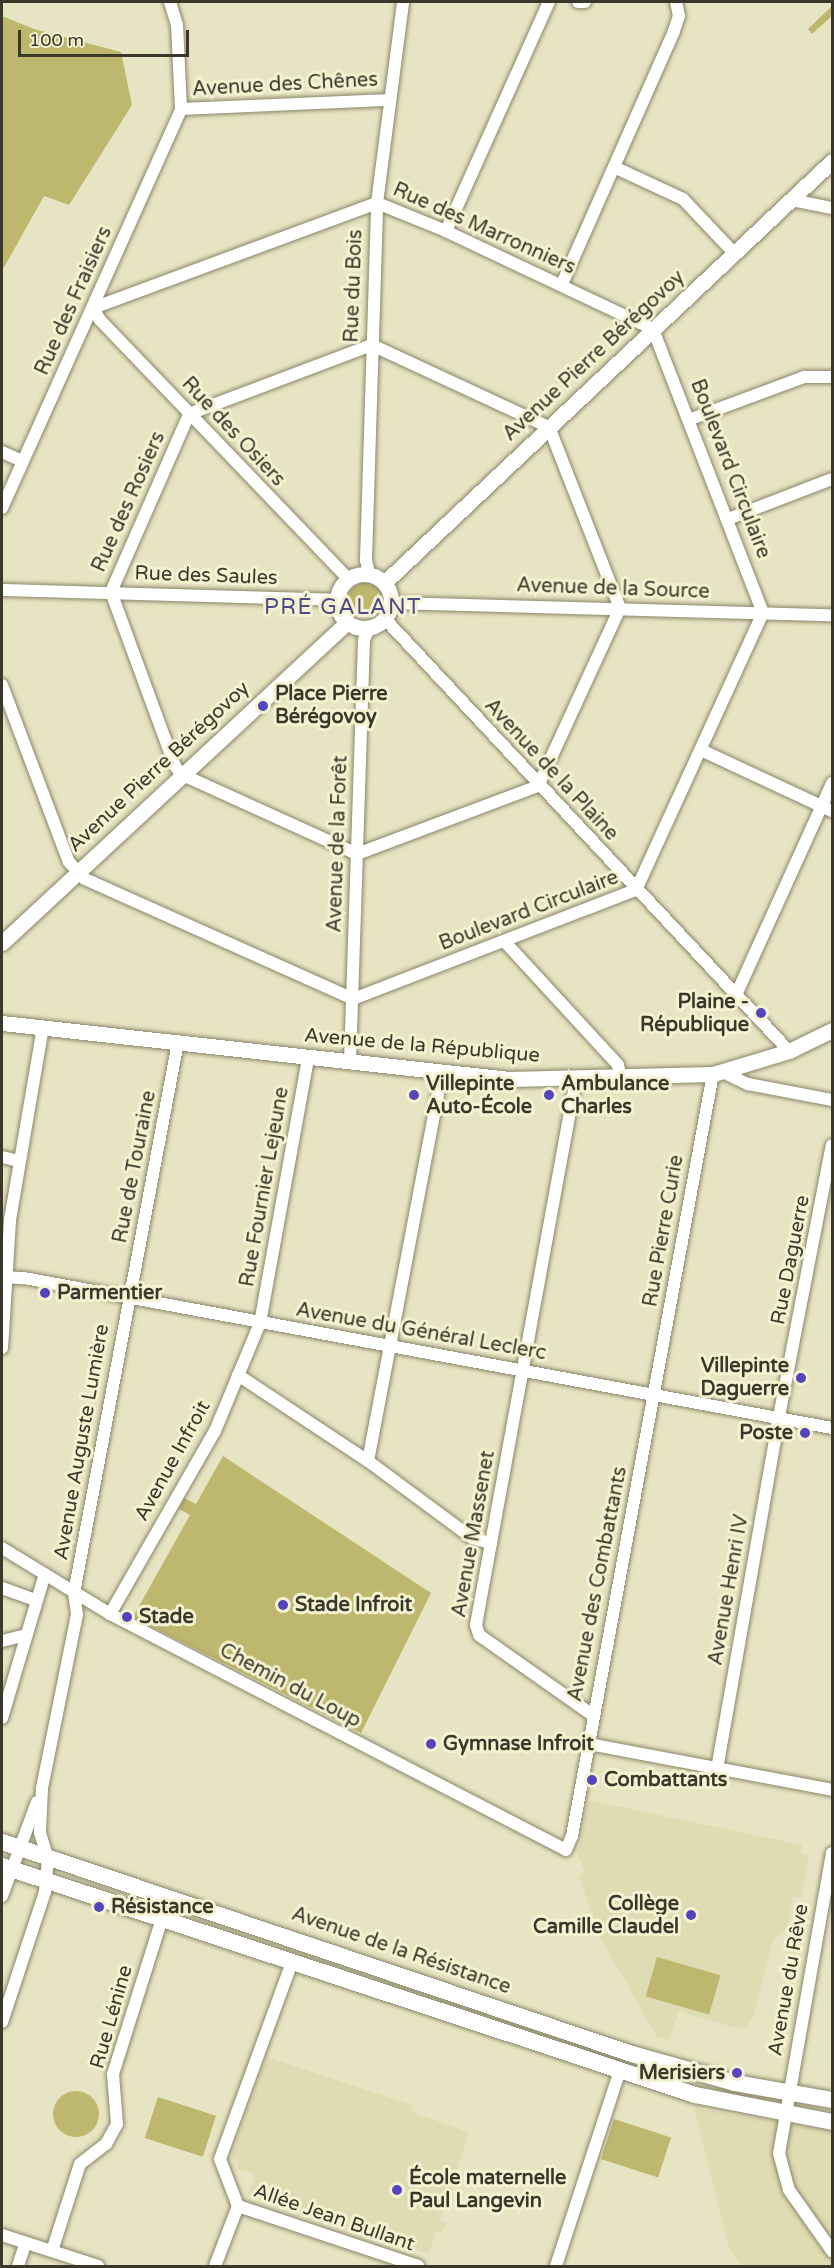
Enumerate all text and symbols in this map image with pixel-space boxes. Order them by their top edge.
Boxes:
scale bar [21,18,192,56]
text: 100 m [29,29,84,51]
street label: Avenue des Chênes [191,68,379,102]
street label: Rue des Marronniers [389,178,579,280]
street label: Rue des Fraisiers [30,223,118,379]
street label: Rue du Bois [340,229,368,343]
street label: Avenue Pierre Bérégovoy [498,266,690,446]
street label: Rue des Osiers [176,372,290,492]
street label: Boulevard Circulaire [685,376,775,562]
street label: Rue des Rosiers [87,428,171,576]
street label: Rue des Saules [134,562,278,590]
street label: Avenue de la Source [516,574,710,604]
district label: PRÉ GALANT [264,595,422,621]
street label: Avenue Pierre Bérégovoy [63,677,255,857]
place label: Place Pierre Bérégovoy [275,682,388,729]
street label: Avenue de la Plaine [479,694,623,846]
marker: Place Pierre Bérégovoy [256,699,270,713]
street label: Avenue de la Forêt [323,755,353,933]
street label: Boulevard Circulaire [436,866,622,956]
place label: Plaine - République [640,990,749,1037]
marker: Plaine - République [754,1006,768,1020]
street label: Avenue de la République [303,1024,541,1068]
place label: Villepinte Auto-École [426,1072,532,1119]
place label: Ambulance Charles [561,1072,669,1119]
street label: Rue Fournier Lejeune [236,1085,294,1289]
marker: Villepinte Auto-École [407,1088,421,1102]
marker: Ambulance Charles [542,1088,556,1102]
street label: Rue de Touraine [108,1089,162,1245]
street label: Rue Pierre Curie [639,1153,689,1309]
street label: Rue Daguerre [767,1193,815,1327]
place label: Parmentier [57,1281,162,1305]
marker: Parmentier [38,1286,52,1300]
street label: Avenue du Général Leclerc [294,1298,548,1366]
street label: Avenue Auguste Lumière [49,1322,115,1562]
place label: Villepinte Daguerre [700,1354,789,1401]
marker: Villepinte Daguerre [794,1371,808,1385]
street label: Avenue Infroit [130,1397,216,1525]
place label: Poste [739,1421,793,1445]
marker: Poste [798,1426,812,1440]
street label: Avenue Massenet [448,1449,500,1619]
street label: Avenue des Combattants [563,1464,633,1704]
street label: Avenue Henri IV [704,1513,754,1667]
place label: Stade Infroit [295,1593,412,1617]
marker: Stade Infroit [276,1598,290,1612]
place label: Stade [139,1605,194,1629]
marker: Stade [120,1610,134,1624]
street label: Chemin du Loup [215,1639,365,1733]
place label: Gymnase Infroit [443,1732,594,1756]
marker: Gymnase Infroit [424,1737,438,1751]
place label: Combattants [604,1768,727,1792]
marker: Combattants [585,1773,599,1787]
place label: Collège Camille Claudel [533,1892,679,1939]
place label: Résistance [111,1895,214,1919]
marker: Résistance [92,1900,106,1914]
street label: Avenue de la Résistance [288,1902,514,2000]
street label: Avenue du Rêve [764,1902,814,2058]
marker: Collège Camille Claudel [684,1908,698,1922]
street label: Rue Lénine [86,1963,138,2071]
place label: Merisiers [639,2061,725,2085]
marker: Merisiers [730,2066,744,2080]
place label: École maternelle Paul Langevin [409,2166,566,2213]
street label: Allée Jean Bullant [250,2179,418,2257]
marker: École maternelle Paul Langevin [390,2183,404,2197]

